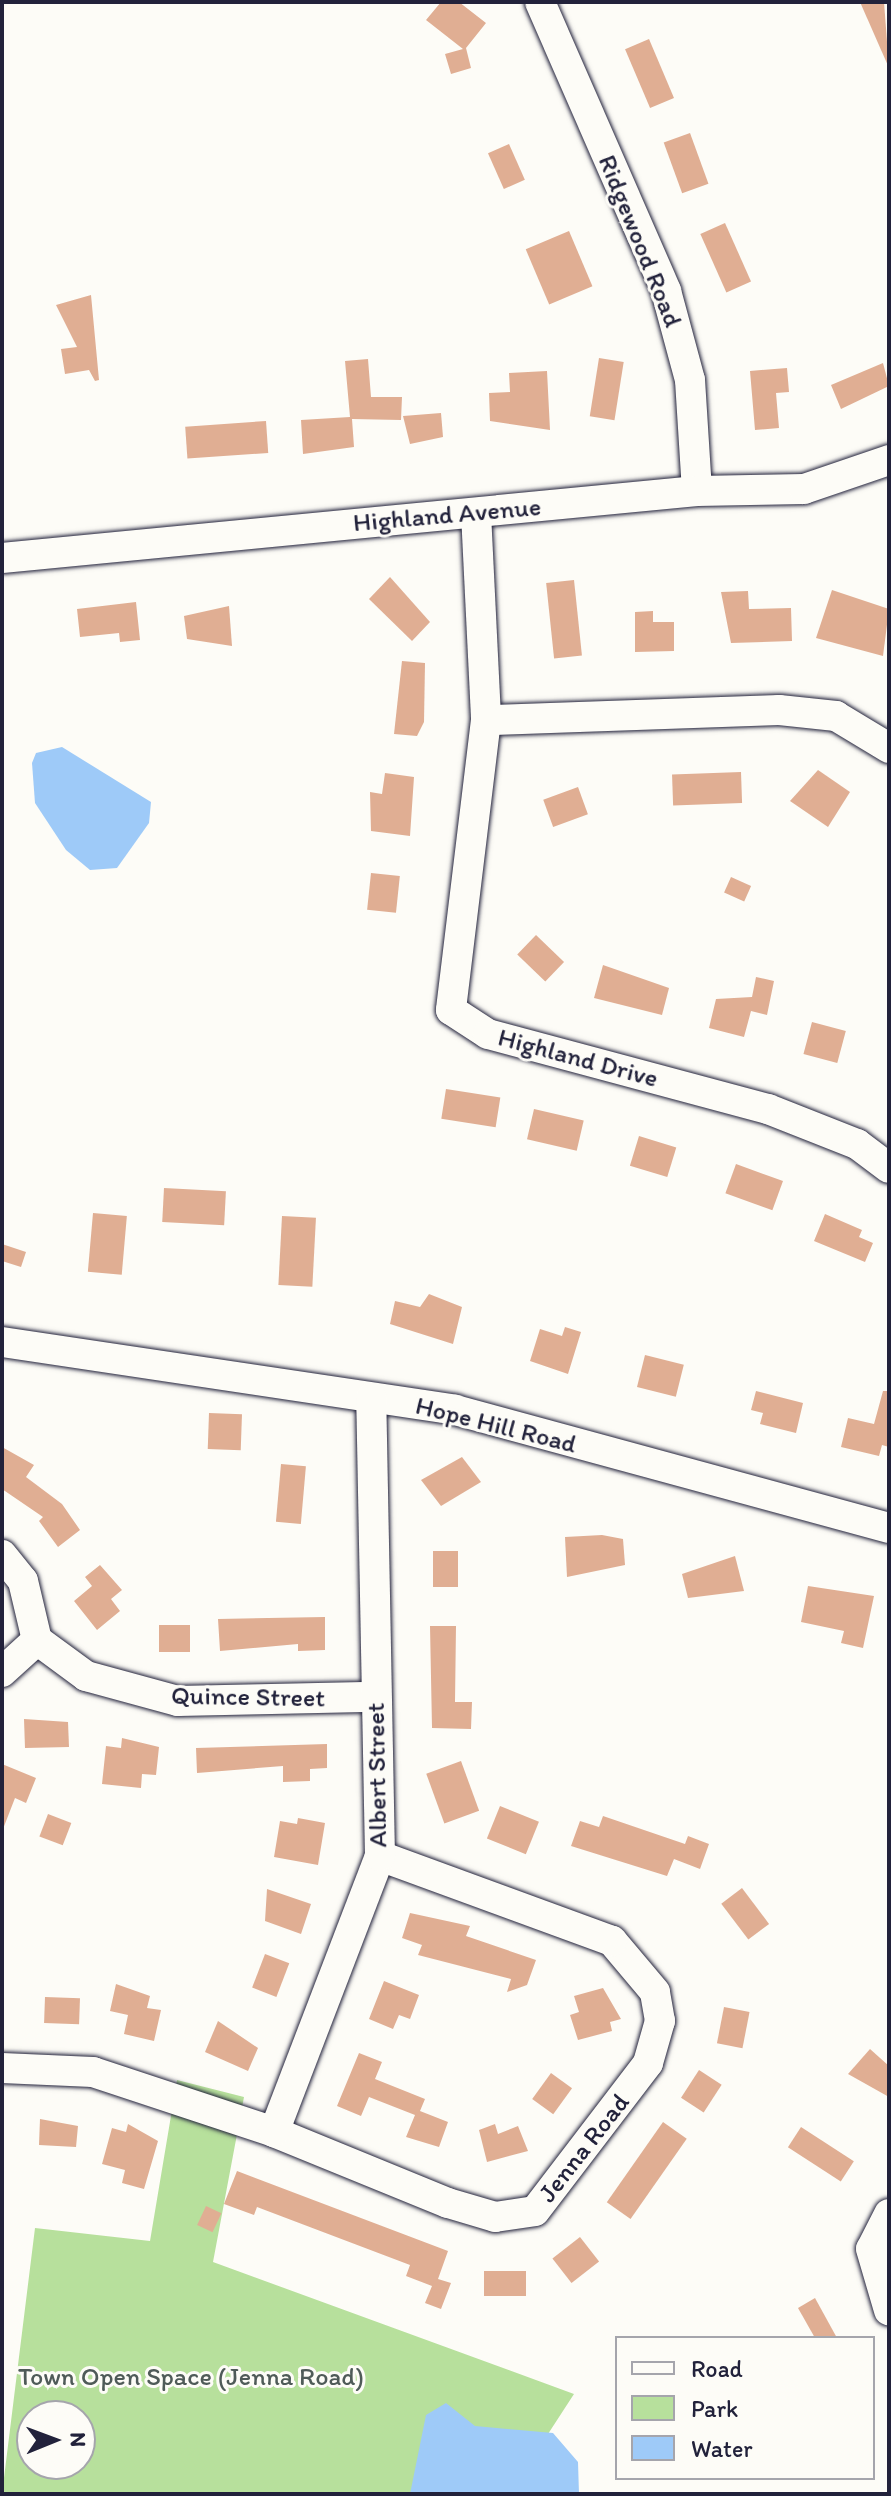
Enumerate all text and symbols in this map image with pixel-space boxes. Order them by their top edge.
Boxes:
street label: Ridgewood Road [591,150,689,332]
street label: Highland Avenue [352,491,542,539]
street label: Highland Drive [495,1022,661,1094]
street label: Hope Hill Road [412,1390,580,1460]
street label: Quince Street [171,1680,325,1714]
street label: Albert Street [360,1702,394,1848]
street label: Jenna Road [532,2088,636,2208]
legend [615,2336,875,2480]
text: Road [691,2354,743,2383]
park label: Town Open Space (Jenna Road) [19,2361,363,2393]
text: Park [691,2394,738,2423]
north arrow [16,2400,96,2480]
text: N [65,2432,92,2447]
text: Water [691,2434,753,2463]

